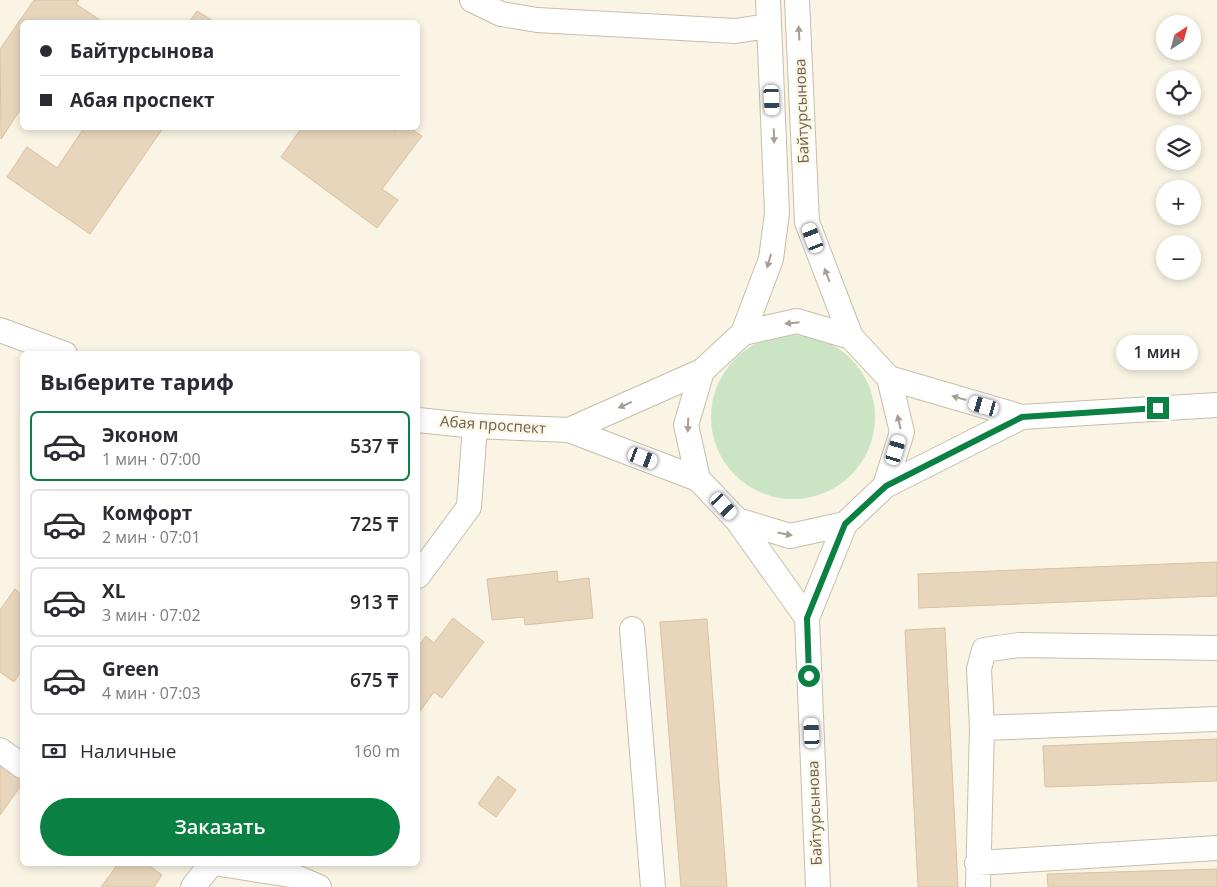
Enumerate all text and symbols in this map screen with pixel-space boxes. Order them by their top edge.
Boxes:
north arrow [1156,15,1201,60]
map controls [1156,15,1201,280]
one-way arrow [794,25,802,41]
text: Байтурсынова [70,38,214,64]
street label: Байтурсынова [789,58,813,164]
button: locate [1156,70,1201,115]
car [763,85,780,115]
text: Абая проспект [70,87,214,113]
button: layers [1156,125,1201,170]
one-way arrow [770,128,778,144]
button: + [1156,180,1201,225]
car [800,221,825,255]
button: − [1156,235,1201,280]
one-way arrow [765,253,773,268]
one-way arrow [823,267,831,282]
one-way arrow [784,319,800,327]
callout: 1 мин [1117,336,1199,370]
text: 1 мин [1133,341,1181,363]
text: Выберите тариф [40,366,234,396]
one-way arrow [951,394,966,402]
car [967,395,1000,417]
route end [1147,397,1169,419]
one-way arrow [618,401,632,409]
street label: Абая проспект [439,410,547,438]
one-way arrow [895,415,903,430]
one-way arrow [684,417,692,433]
text: Эконом [102,422,179,448]
icon: car [42,424,87,469]
text: 537 ₸ [350,433,398,459]
car [884,433,907,467]
car [626,446,659,470]
text: 1 мин · 07:00 [102,448,201,470]
car [708,490,739,522]
text: Комфорт [102,500,192,526]
icon: car [42,502,87,547]
text: 725 ₸ [350,511,398,537]
text: 2 мин · 07:01 [102,526,201,548]
one-way arrow [777,530,793,538]
text: XL [102,578,125,604]
icon: car [42,580,87,625]
text: 913 ₸ [350,589,398,615]
text: 3 мин · 07:02 [102,604,201,626]
text: Green [102,656,159,682]
icon: car [42,658,87,703]
route start [798,665,820,687]
text: 675 ₸ [350,667,398,693]
text: 4 мин · 07:03 [102,682,201,704]
car [803,718,820,748]
icon: cash [40,737,68,765]
text: Наличные [80,738,176,764]
text: 160 m [354,740,400,762]
street label: Байтурсынова [802,760,826,866]
button: Заказать [40,798,400,856]

